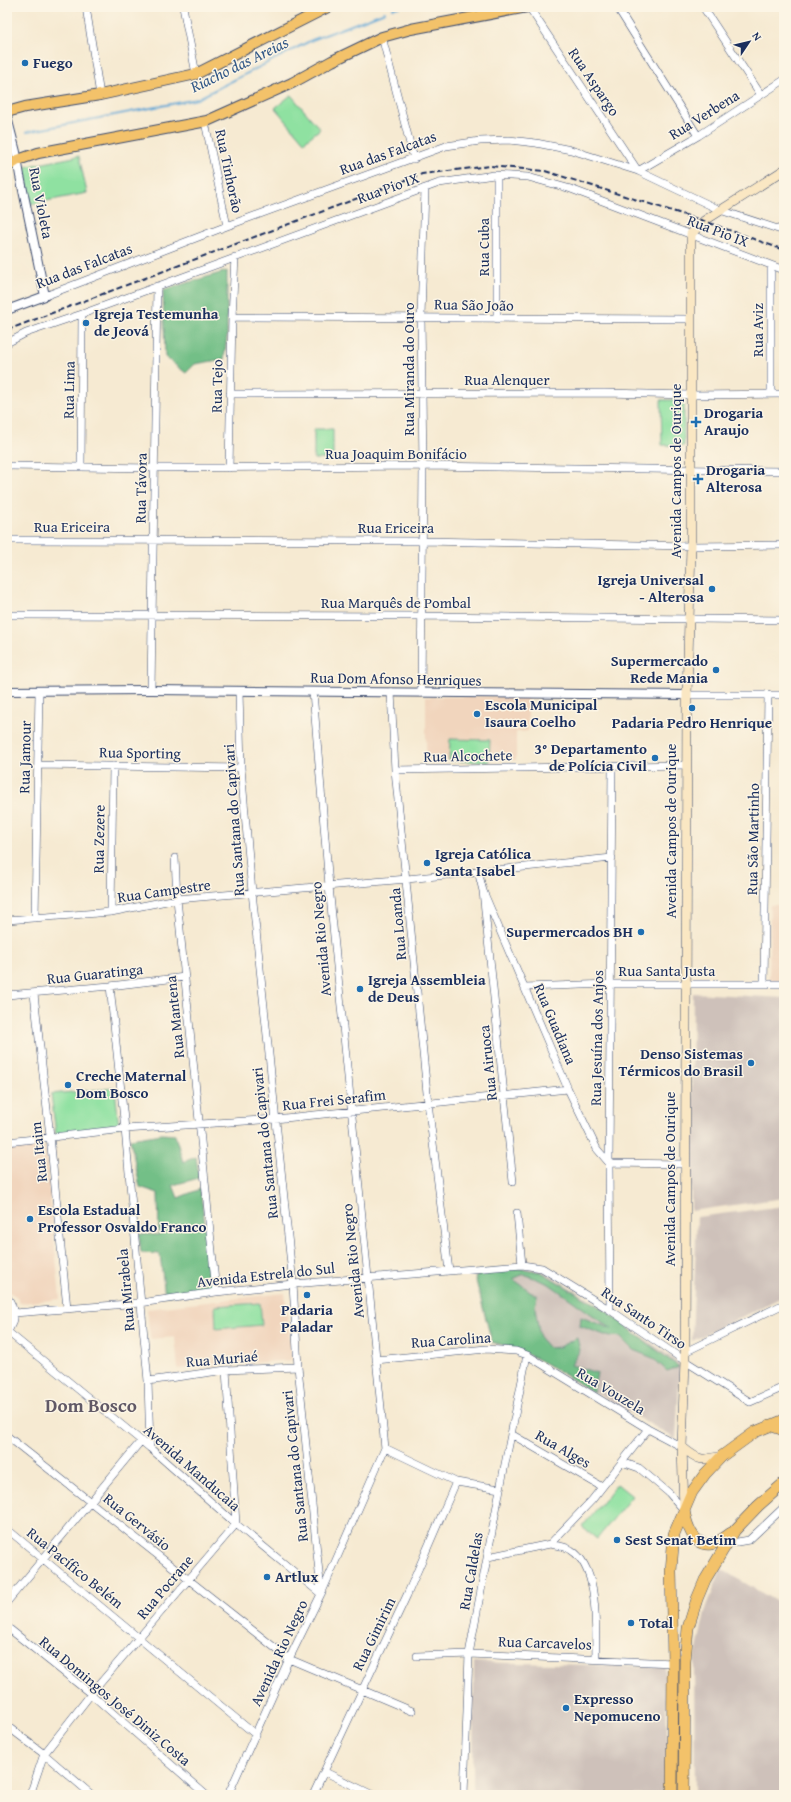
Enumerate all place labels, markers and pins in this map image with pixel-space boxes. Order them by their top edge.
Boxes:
place label: Fuego [33,52,73,73]
marker: Fuego [20,58,30,68]
place label: Igreja Testemunha de Jeová [94,303,219,341]
marker: Igreja Testemunha de Jeová [81,318,91,328]
place label: Drogaria Araujo [704,402,764,440]
marker: Drogaria Araujo [691,417,701,427]
place label: Drogaria Alterosa [706,459,766,497]
marker: Drogaria Alterosa [693,474,703,484]
place label: Igreja Universal - Alterosa [598,569,704,607]
marker: Igreja Universal - Alterosa [707,584,717,594]
place label: Supermercado Rede Mania [611,650,708,688]
marker: Supermercado Rede Mania [711,665,721,675]
place label: Escola Municipal Isaura Coelho [485,694,598,732]
marker: Padaria Pedro Henrique [687,703,697,713]
marker: Escola Municipal Isaura Coelho [472,709,482,719]
place label: Padaria Pedro Henrique [612,712,772,733]
place label: 3° Departamento de Polícia Civil [534,738,647,776]
marker: 3° Departamento de Polícia Civil [650,753,660,763]
place label: Igreja Católica Santa Isabel [435,843,532,881]
marker: Igreja Católica Santa Isabel [422,858,432,868]
place label: Supermercados BH [506,921,633,942]
marker: Supermercados BH [636,927,646,937]
place label: Igreja Assembleia de Deus [368,969,486,1007]
marker: Igreja Assembleia de Deus [355,984,365,994]
place label: Denso Sistemas Térmicos do Brasil [618,1043,743,1081]
marker: Denso Sistemas Térmicos do Brasil [746,1058,756,1068]
place label: Creche Maternal Dom Bosco [76,1065,187,1103]
marker: Creche Maternal Dom Bosco [63,1080,73,1090]
place label: Escola Estadual Professor Osvaldo Franco [38,1199,207,1237]
marker: Escola Estadual Professor Osvaldo Franco [25,1214,35,1224]
marker: Padaria Paladar [302,1290,312,1300]
place label: Padaria Paladar [281,1299,333,1337]
place label: Sest Senat Betim [625,1529,736,1550]
marker: Sest Senat Betim [612,1535,622,1545]
place label: Artlux [275,1566,318,1587]
marker: Artlux [262,1572,272,1582]
place label: Total [639,1612,674,1633]
marker: Total [626,1618,636,1628]
place label: Expresso Nepomuceno [574,1688,661,1726]
marker: Expresso Nepomuceno [561,1703,571,1713]

